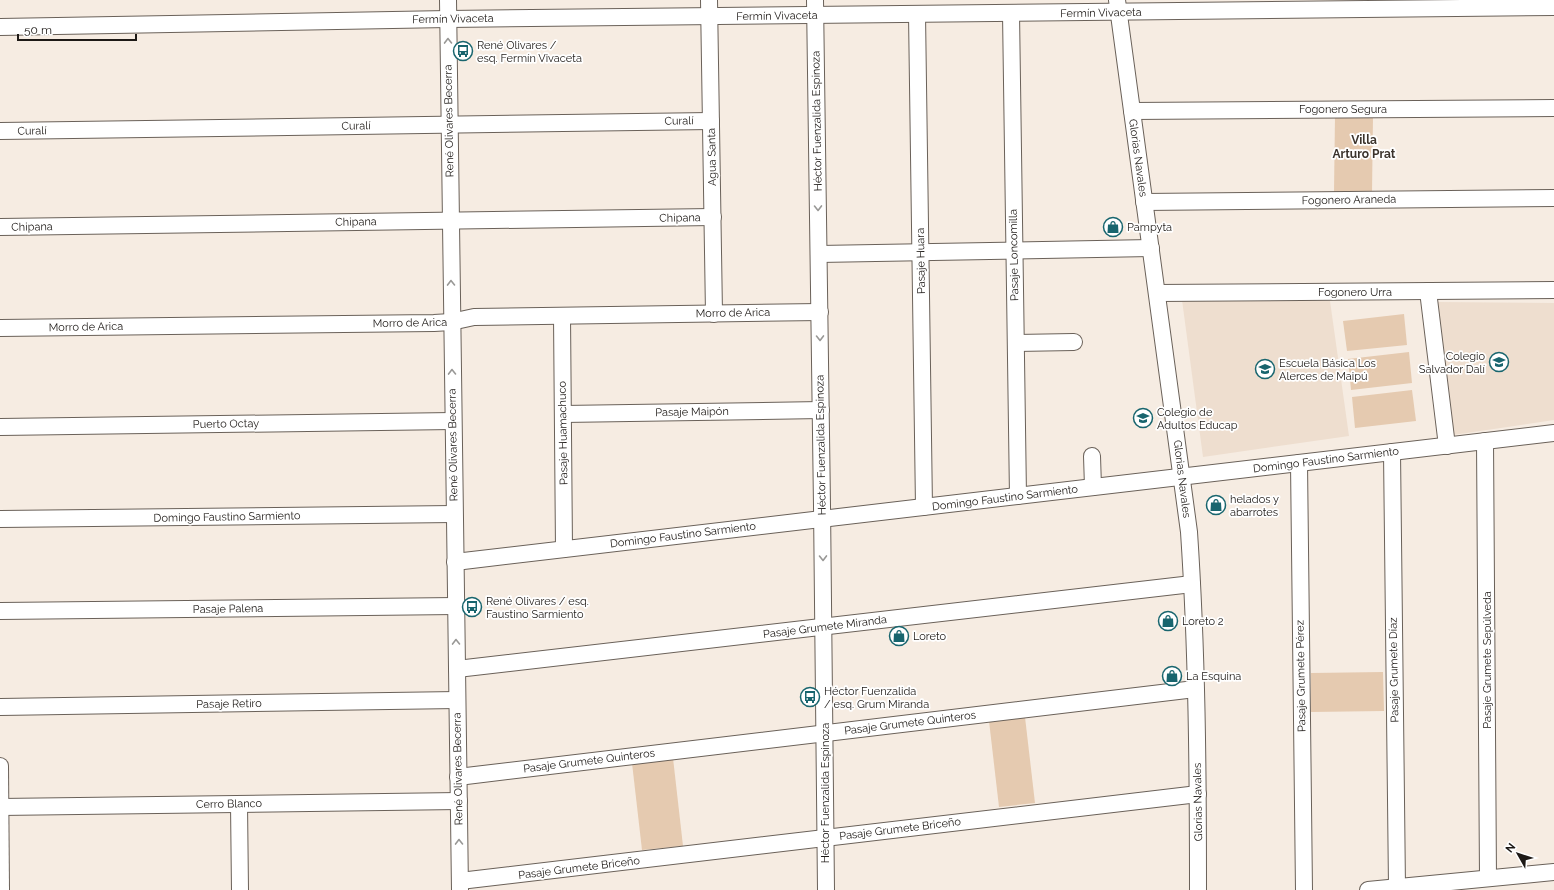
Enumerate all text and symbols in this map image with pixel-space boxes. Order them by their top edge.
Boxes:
street label: Fermín Vivaceta [1060,6,1142,20]
street label: Fermín Vivaceta [736,9,818,23]
street label: Fermín Vivaceta [412,12,494,26]
scale bar [18,16,136,42]
text: 50 m [24,23,52,37]
one-way arrow [444,38,452,44]
place label: René Olivares / esq. Fermín Vivaceta [477,39,582,65]
bus stop icon: René Olivares / esq. Fermín Vivaceta [452,40,474,62]
street label: Héctor Fuenzalida Espinoza [809,51,825,191]
street label: René Olivares Becerra [442,65,456,177]
street label: Fogonero Segura [1299,103,1387,116]
street label: Curalí [664,114,694,128]
street label: Glorias Navales [1126,118,1150,198]
street label: Curalí [341,119,371,133]
street label: Curalí [17,124,47,138]
street label: Agua Santa [705,128,719,186]
district label: Villa Arturo Prat [1333,133,1396,161]
street label: Fogonero Araneda [1302,193,1396,207]
one-way arrow [814,205,822,211]
street label: Pasaje Loncomilla [1007,209,1021,301]
street label: Chipana [659,211,701,225]
street label: Chipana [335,215,377,229]
shop icon: Pampyta [1102,216,1124,238]
street label: Chipana [11,220,53,234]
place label: Pampyta [1127,221,1172,234]
street label: Pasaje Huara [914,228,928,294]
one-way arrow [447,280,455,286]
street label: Fogonero Urra [1318,286,1392,299]
street label: Morro de Arica [696,306,770,320]
street label: Morro de Arica [373,316,447,330]
street label: Morro de Arica [49,320,123,334]
one-way arrow [816,335,824,341]
place label: Colegio Salvador Dalí [1419,350,1486,376]
school or university icon: Colegio Salvador Dalí [1488,351,1510,373]
place label: Escuela Básica Los Alerces de Maipú [1279,357,1376,383]
school or university icon: Escuela Básica Los Alerces de Maipú [1254,358,1276,380]
one-way arrow [448,369,456,375]
street label: Héctor Fuenzalida Espinoza [813,375,829,515]
street label: Pasaje Huamachuco [556,380,570,485]
street label: René Olivares Becerra [446,389,460,501]
street label: Pasaje Maipón [655,405,729,419]
place label: Colegio de Adultos Educap [1157,406,1238,432]
school or university icon: Colegio de Adultos Educap [1132,407,1154,429]
street label: Puerto Octay [193,417,259,431]
street label: Glorias Navales [1171,439,1193,519]
street label: Domingo Faustino Sarmiento [1252,445,1400,475]
street label: Domingo Faustino Sarmiento [931,483,1079,513]
place label: helados y abarrotes [1230,493,1279,519]
shop icon: helados y abarrotes [1205,494,1227,516]
street label: Domingo Faustino Sarmiento [153,509,301,525]
street label: Domingo Faustino Sarmiento [609,520,757,550]
one-way arrow [819,555,827,561]
street label: Pasaje Grumete Sepúlveda [1481,591,1494,729]
place label: René Olivares / esq. Faustino Sarmiento [486,595,589,621]
bus stop icon: René Olivares / esq. Faustino Sarmiento [461,596,483,618]
street label: Pasaje Palena [193,602,263,616]
shop icon: Loreto 2 [1157,610,1179,632]
street label: Pasaje Grumete Miranda [762,613,888,641]
place label: Loreto 2 [1182,615,1224,628]
street label: Pasaje Grumete Díaz [1387,617,1401,723]
street label: Pasaje Grumete Pérez [1294,619,1308,732]
shop icon: Loreto [888,625,910,647]
place label: Loreto [913,630,947,643]
one-way arrow [452,639,460,645]
shop icon: La Esquina [1161,665,1183,687]
place label: La Esquina [1186,670,1241,683]
place label: Héctor Fuenzalida / esq. Grum Miranda [824,685,929,711]
bus stop icon: Héctor Fuenzalida / esq. Grum Miranda [799,686,821,708]
street label: Pasaje Retiro [196,697,262,711]
street label: Pasaje Grumete Quinteros [843,708,977,738]
street label: René Olivares Becerra [451,713,465,825]
street label: Héctor Fuenzalida Espinoza [819,723,832,863]
street label: Pasaje Grumete Quinteros [522,746,656,776]
street label: Glorias Navales [1191,763,1205,841]
street label: Cerro Blanco [196,797,263,811]
street label: Pasaje Grumete Briceño [838,815,962,843]
north arrow [1498,834,1538,874]
one-way arrow [455,839,463,845]
text: N [1503,841,1518,855]
street label: Pasaje Grumete Briceño [517,854,641,882]

